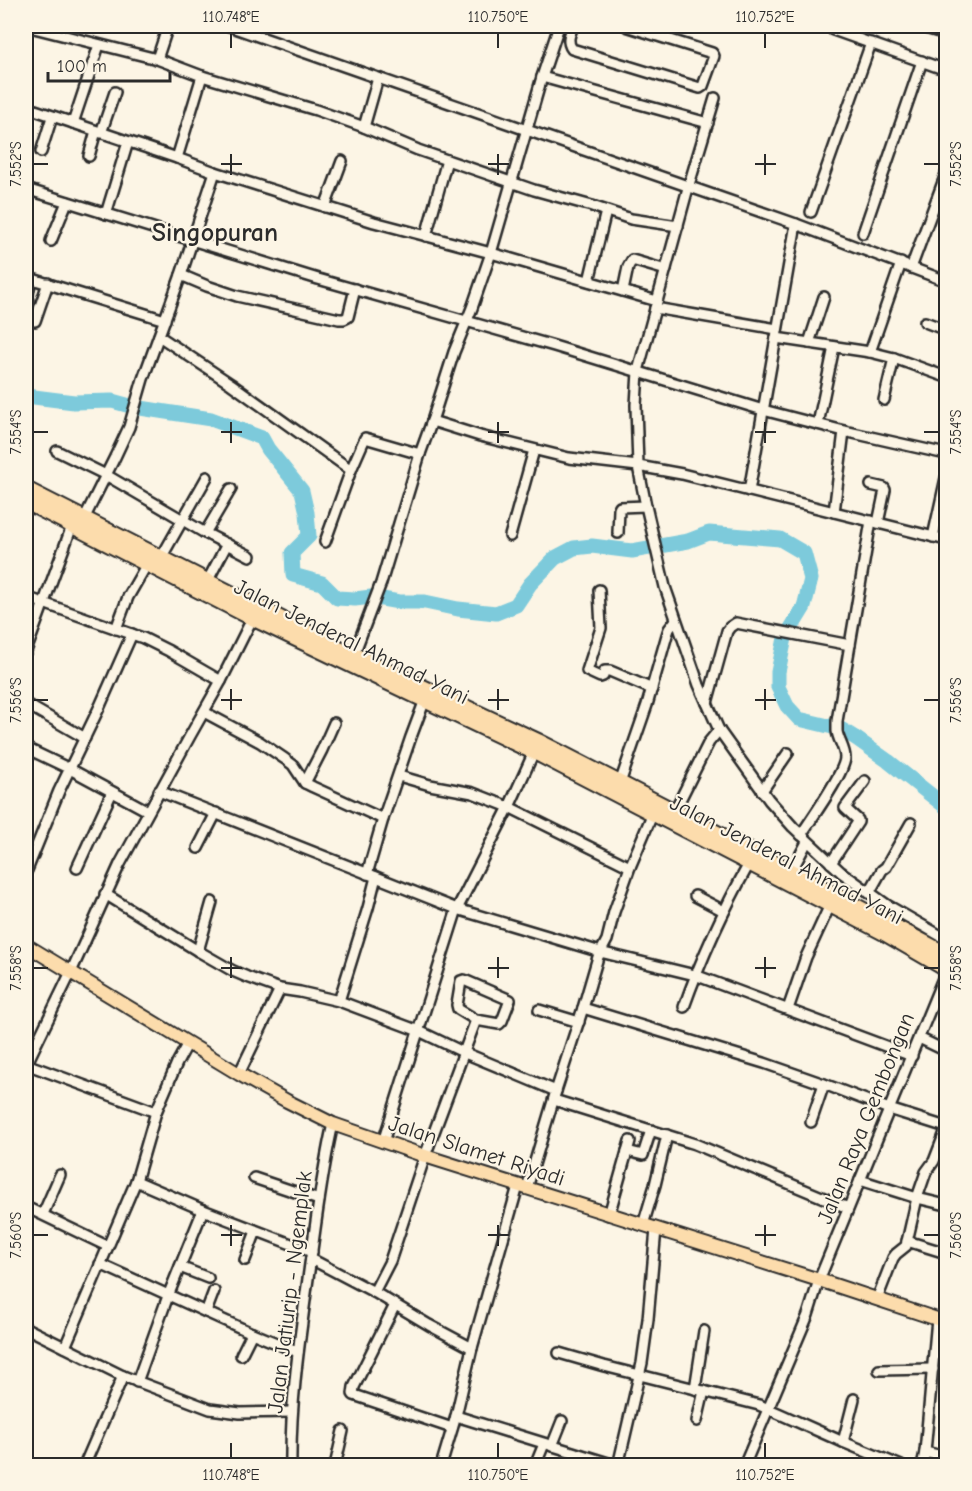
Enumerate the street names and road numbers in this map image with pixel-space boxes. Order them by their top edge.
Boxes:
street label: Jalan Jenderal Ahmad Yani [230,574,473,710]
street label: Jalan Jenderal Ahmad Yani [666,790,907,930]
street label: Jalan Raya Gembongan [812,1009,920,1228]
street label: Jalan Slamet Riyadi [385,1110,568,1192]
street label: Jalan Jatiurip - Ngemplak [262,1169,318,1415]

